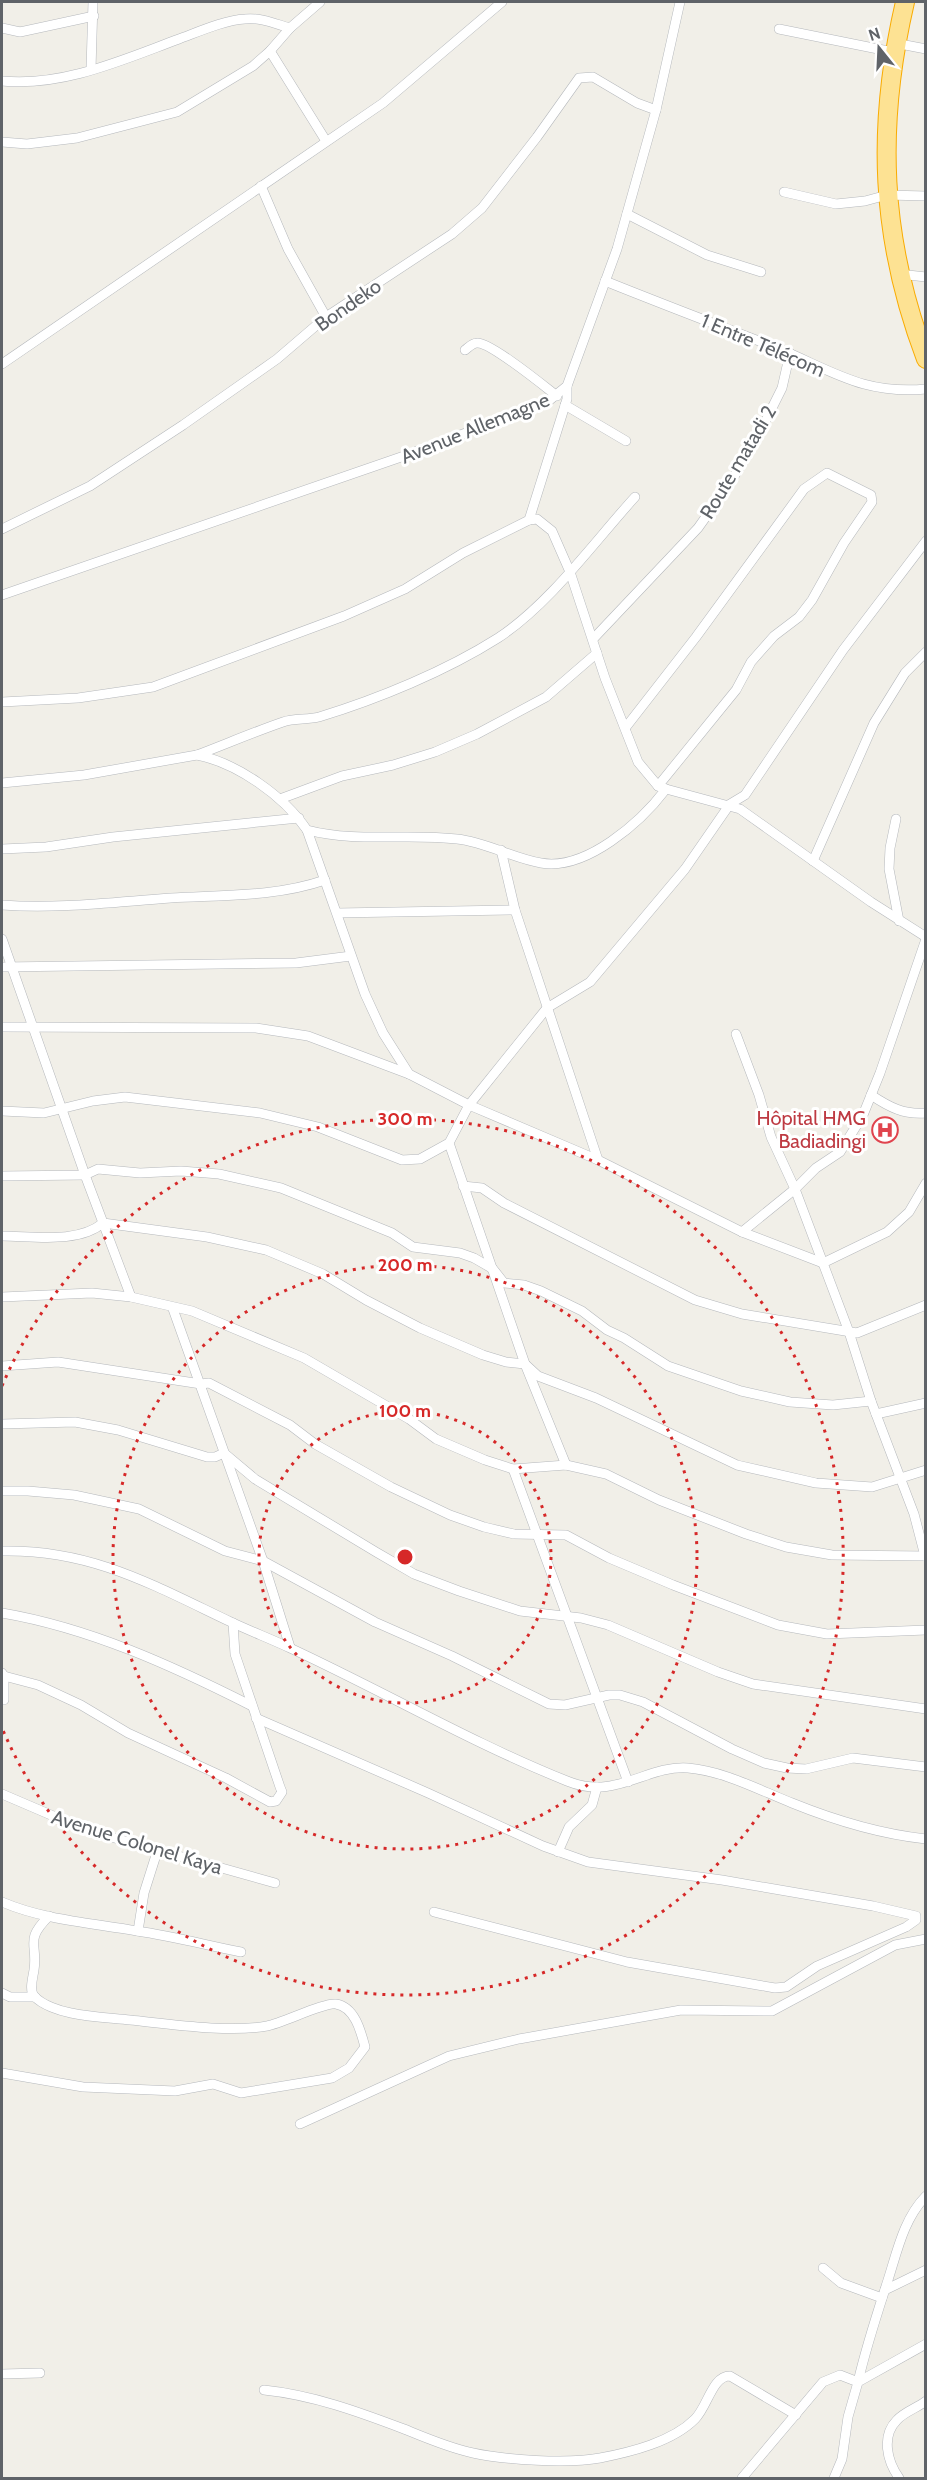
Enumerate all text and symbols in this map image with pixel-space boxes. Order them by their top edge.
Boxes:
north arrow [849,18,909,78]
text: N [866,23,883,45]
street label: Bondeko [310,274,386,336]
street label: 1 Entre Télécom [697,308,829,382]
street label: Avenue Allemagne [397,387,553,469]
street label: Route matadi 2 [695,401,781,523]
place label: Hôpital HMG Badiadingi [757,1106,866,1153]
text: 300 m [378,1108,432,1130]
hospital icon: Hôpital HMG Badiadingi [870,1115,900,1145]
text: 200 m [378,1254,432,1276]
text: 100 m [379,1400,431,1422]
centre of rings [395,1547,415,1567]
street label: Avenue Colonel Kaya [49,1805,226,1880]

